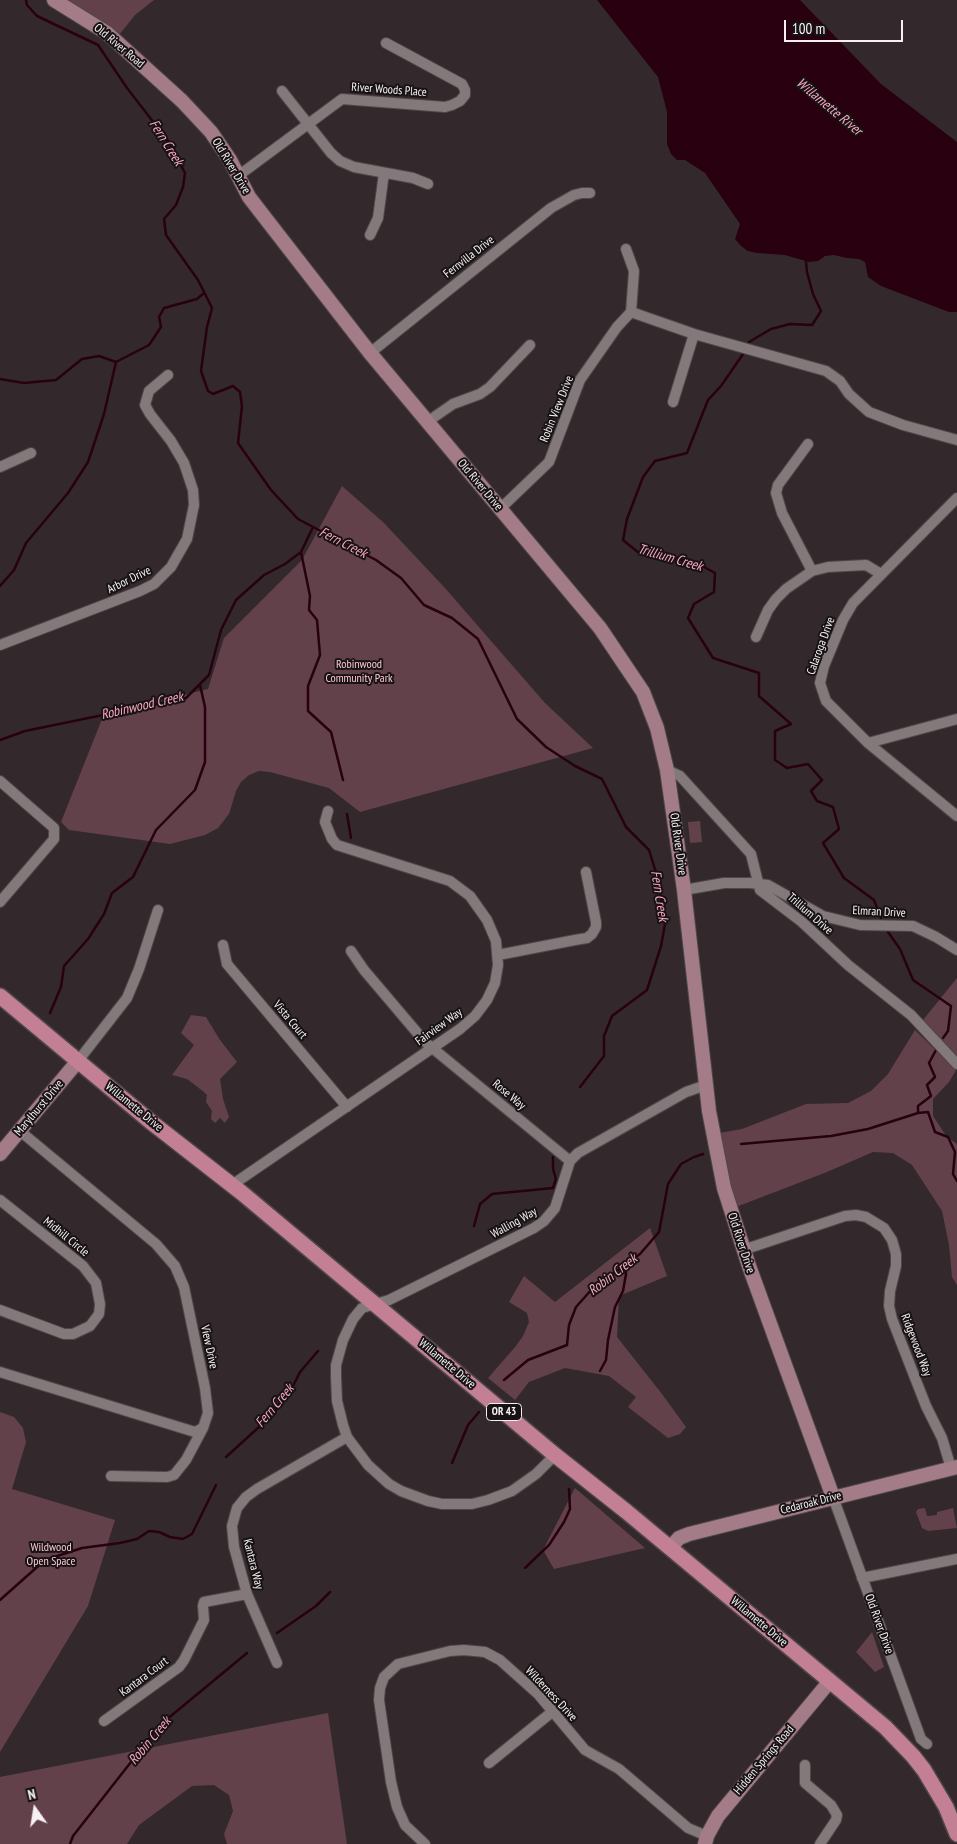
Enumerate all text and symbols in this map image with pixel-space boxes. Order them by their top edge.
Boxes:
scale bar [787,10,906,42]
text: 100 m [792,19,825,38]
street label: Old River Road [91,21,147,71]
water label: Willamette River [793,75,865,139]
street label: River Woods Place [351,80,427,100]
water label: Fern Creek [145,117,187,169]
street label: Old River Drive [209,135,253,197]
street label: Fernvilla Drive [441,233,497,281]
street label: Robin View Drive [537,374,577,444]
street label: Old River Drive [454,456,506,514]
water label: Fern Creek [316,524,370,562]
water label: Trillium Creek [636,541,704,575]
street label: Arbor Drive [105,563,153,597]
street label: Calaroga Drive [804,615,838,677]
park label: Robinwood Community Park [325,658,393,686]
water label: Robinwood Creek [99,688,185,724]
street label: Old River Drive [667,812,689,876]
water label: Fern Creek [647,869,671,923]
street label: Trillium Drive [784,890,836,938]
street label: Elmran Drive [852,903,906,921]
street label: Vista Court [270,998,310,1042]
street label: Fairview Way [413,1005,465,1049]
street label: Marylhurst Drive [11,1077,67,1139]
street label: Rose Way [489,1077,529,1113]
street label: Willamette Drive [102,1079,166,1135]
street label: Walling Way [488,1204,540,1242]
street label: Old River Drive [724,1211,758,1275]
street label: Midhill Circle [40,1214,92,1260]
water label: Robin Creek [585,1251,641,1299]
street label: Ridgewood Way [898,1312,934,1378]
street label: View Drive [197,1324,221,1370]
street label: Willamette Drive [416,1336,478,1392]
water label: Fern Creek [252,1381,298,1431]
road number: OR 43 [486,1404,522,1420]
street label: Cedaroak Drive [779,1488,843,1518]
street label: Kantara Way [240,1537,266,1591]
park label: Wildwood Open Space [27,1541,75,1569]
street label: Old River Drive [862,1592,896,1656]
street label: Willamette Drive [728,1594,790,1650]
street label: Kantara Court [117,1654,171,1700]
street label: Wilderness Drive [522,1664,580,1724]
water label: Robin Creek [125,1714,175,1768]
street label: Hidden Springs Road [731,1722,797,1798]
north arrow [10,1784,60,1834]
text: N [26,1785,37,1804]

